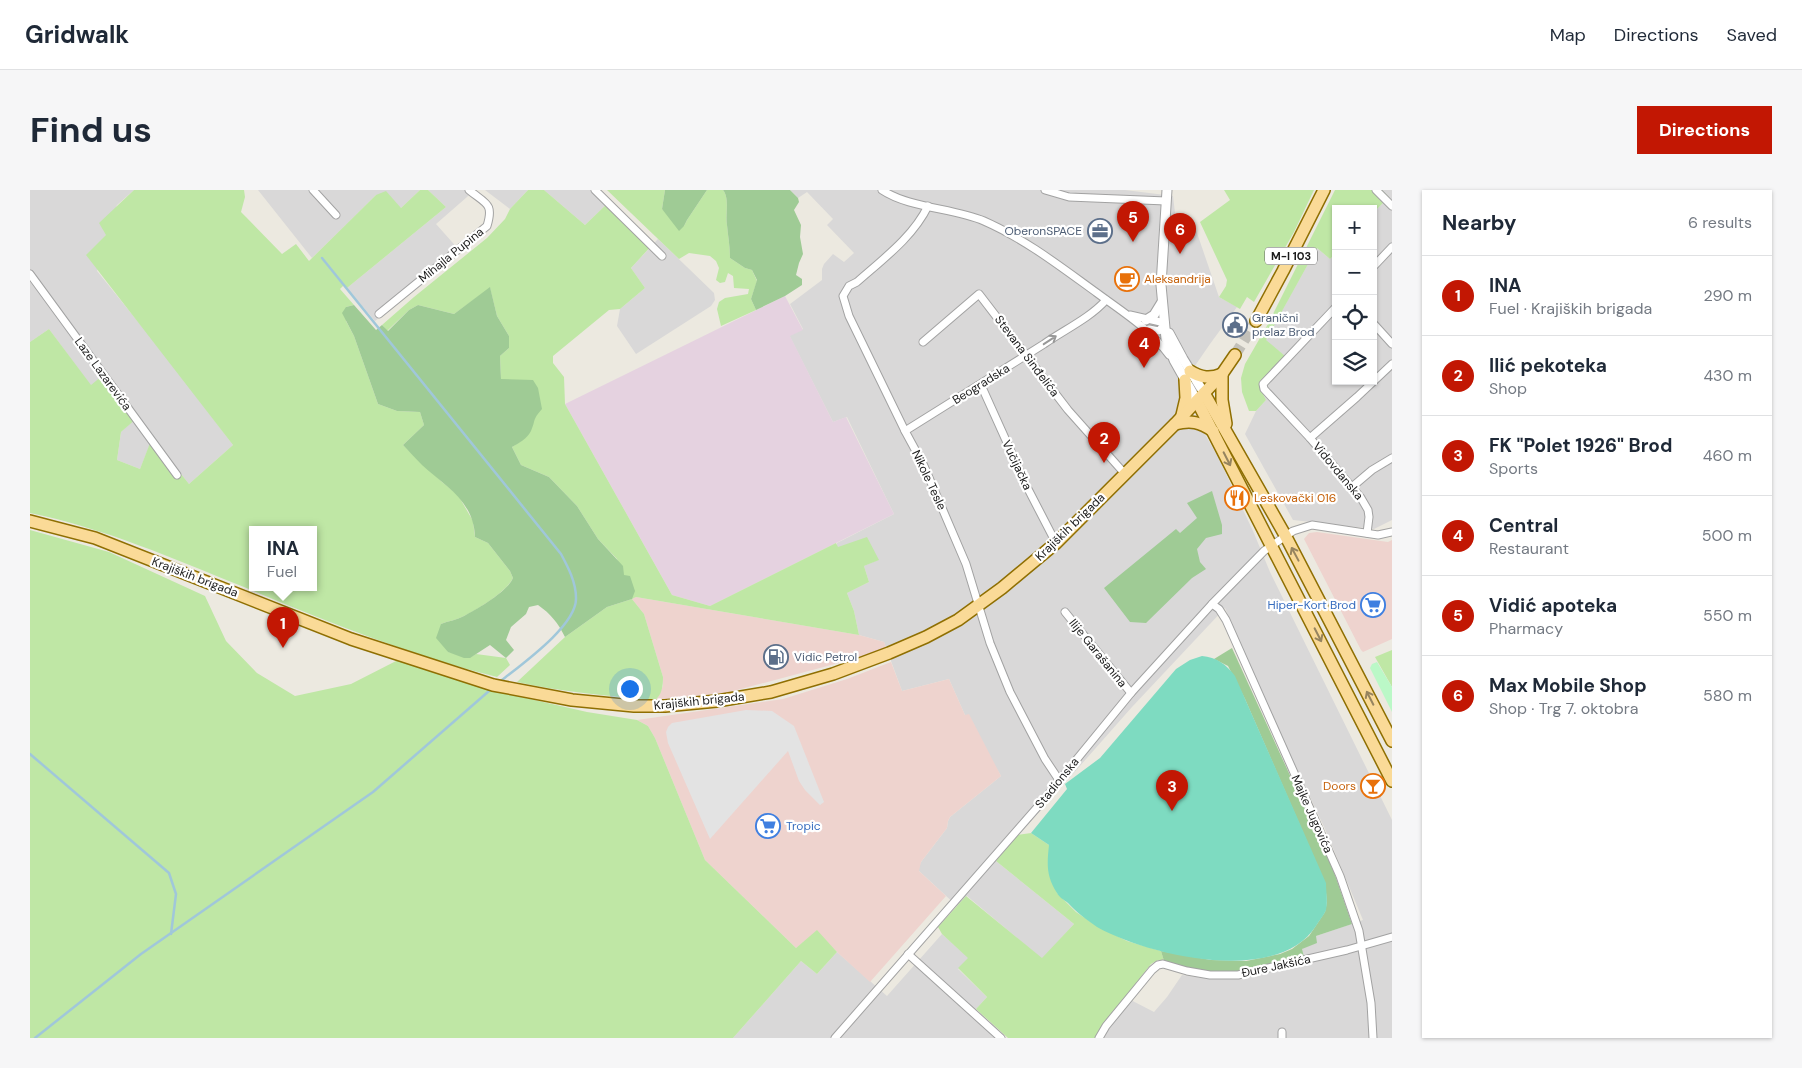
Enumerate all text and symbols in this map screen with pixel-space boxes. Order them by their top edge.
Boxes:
text: Gridwalk [25,19,129,50]
text: Map [1550,23,1586,47]
text: Directions [1614,23,1699,47]
text: Saved [1727,23,1777,47]
button: Directions [1637,106,1772,154]
text: Find us [30,107,152,153]
pin: 5 [1117,201,1149,242]
map controls [1332,205,1377,385]
button: + [1332,205,1377,250]
text: Nearby [1442,209,1516,237]
text: 6 results [1688,212,1752,233]
pin: 6 [1164,213,1196,254]
office icon: OberonSPACE [1087,218,1113,244]
place label: OberonSPACE [1004,223,1082,239]
street label: Mihajla Pupina [415,224,487,286]
road number: M-I 103 [1265,248,1317,264]
button: − [1332,250,1377,295]
cafe icon: Aleksandrija [1114,266,1140,292]
place label: Aleksandrija [1144,271,1211,287]
text: INA [1489,273,1522,298]
text: 1 [1455,285,1461,306]
text: 290 m [1703,285,1752,306]
button: locate [1332,295,1377,340]
text: Fuel · Krajiških brigada [1489,298,1652,319]
place label: Granični prelaz Brod [1252,310,1315,340]
street label: Stevana Sinđelića [991,312,1063,400]
public building icon: Granični prelaz Brod [1222,312,1248,338]
pin: 4 [1128,327,1160,368]
street label: Laze Lazarevića [71,334,135,414]
one-way arrow [1042,335,1056,345]
button: layers [1332,340,1377,385]
text: Ilić pekoteka [1489,353,1607,378]
street label: Beogradska [949,360,1013,408]
text: 2 [1453,365,1463,386]
text: 430 m [1703,365,1752,386]
text: Shop [1489,378,1527,399]
pin: 2 [1088,422,1120,463]
text: FK "Polet 1926" Brod [1489,433,1672,458]
street label: Vučijačka [998,437,1036,493]
street label: Vidovdanska [1309,439,1367,503]
text: 3 [1453,445,1463,466]
text: 460 m [1703,445,1752,466]
street label: Nikole Tesle [908,447,950,513]
one-way arrow [1222,452,1232,467]
text: Sports [1489,458,1538,479]
restaurant icon: Leskovački 016 [1224,485,1250,511]
street label: Krajiških brigada [1032,490,1108,564]
place label: Leskovački 016 [1254,490,1336,506]
text: Central [1489,513,1558,538]
text: 4 [1453,525,1463,546]
text: 500 m [1702,525,1752,546]
popup [249,526,317,591]
text: INA [267,536,299,561]
text: Restaurant [1489,538,1569,559]
one-way arrow [1290,547,1299,562]
street label: Krajiških brigada [150,553,240,601]
text: Fuel [267,561,297,582]
supermarket icon: Hiper-Kort Brod [1360,592,1386,618]
text: Vidić apoteka [1489,593,1617,618]
place label: Hiper-Kort Brod [1268,597,1356,613]
text: 5 [1453,605,1463,626]
text: 550 m [1703,605,1752,626]
pin: 1 [267,607,299,648]
street label: Ilije Garašanina [1065,615,1131,691]
text: Pharmacy [1489,618,1563,639]
one-way arrow [1314,627,1323,642]
fuel station icon: Vidic Petrol [763,644,789,670]
place label: Vidic Petrol [794,649,857,665]
text: Max Mobile Shop [1489,673,1647,698]
your location [617,676,643,702]
text: 6 [1453,685,1463,706]
text: 580 m [1703,685,1752,706]
street label: Krajiških brigada [653,688,745,714]
one-way arrow [1365,691,1374,706]
text: Shop · Trg 7. oktobra [1489,698,1638,719]
street label: Stadionska [1032,754,1082,812]
pin: 3 [1156,770,1188,811]
street label: Majke Jugovića [1288,772,1336,856]
bar icon: Doors [1360,773,1386,799]
place label: Doors [1323,778,1356,794]
supermarket icon: Tropic [755,813,781,839]
place label: Tropic [786,818,821,834]
street label: Đure Jakšića [1240,951,1312,981]

